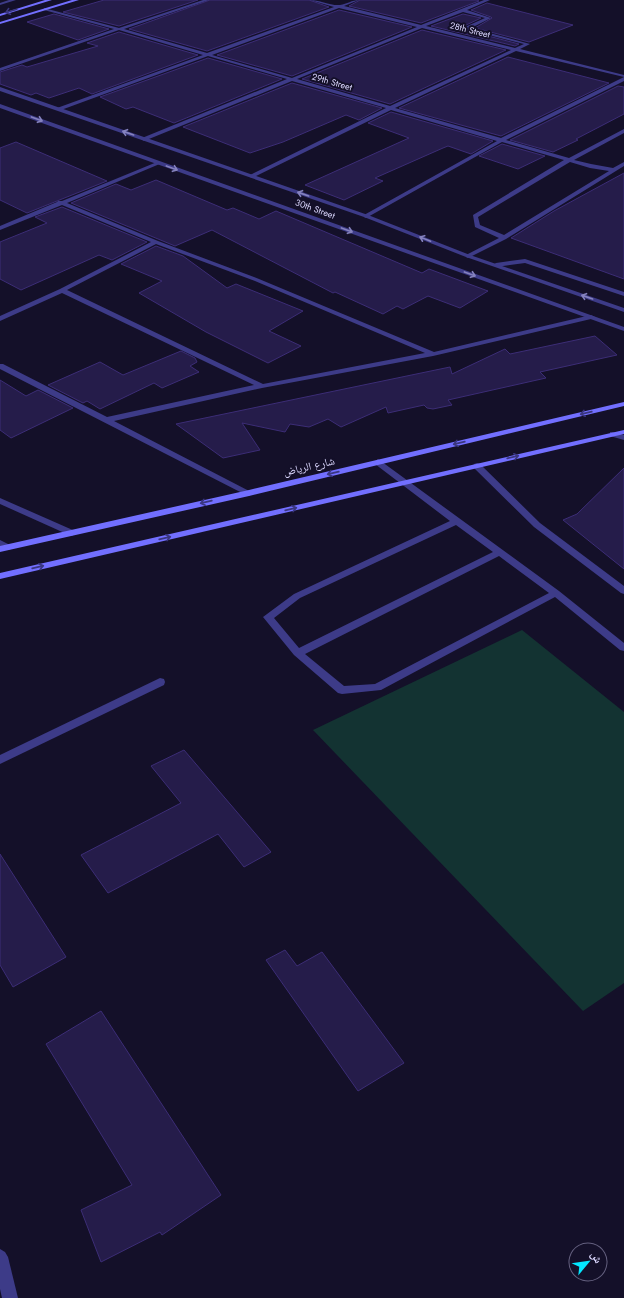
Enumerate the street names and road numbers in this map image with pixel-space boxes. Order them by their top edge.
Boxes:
street label: 28th Street [449,18,492,41]
street label: 29th Street [310,70,355,94]
street label: 30th Street [294,195,338,222]
street label: شارع الرياض [282,452,336,480]

